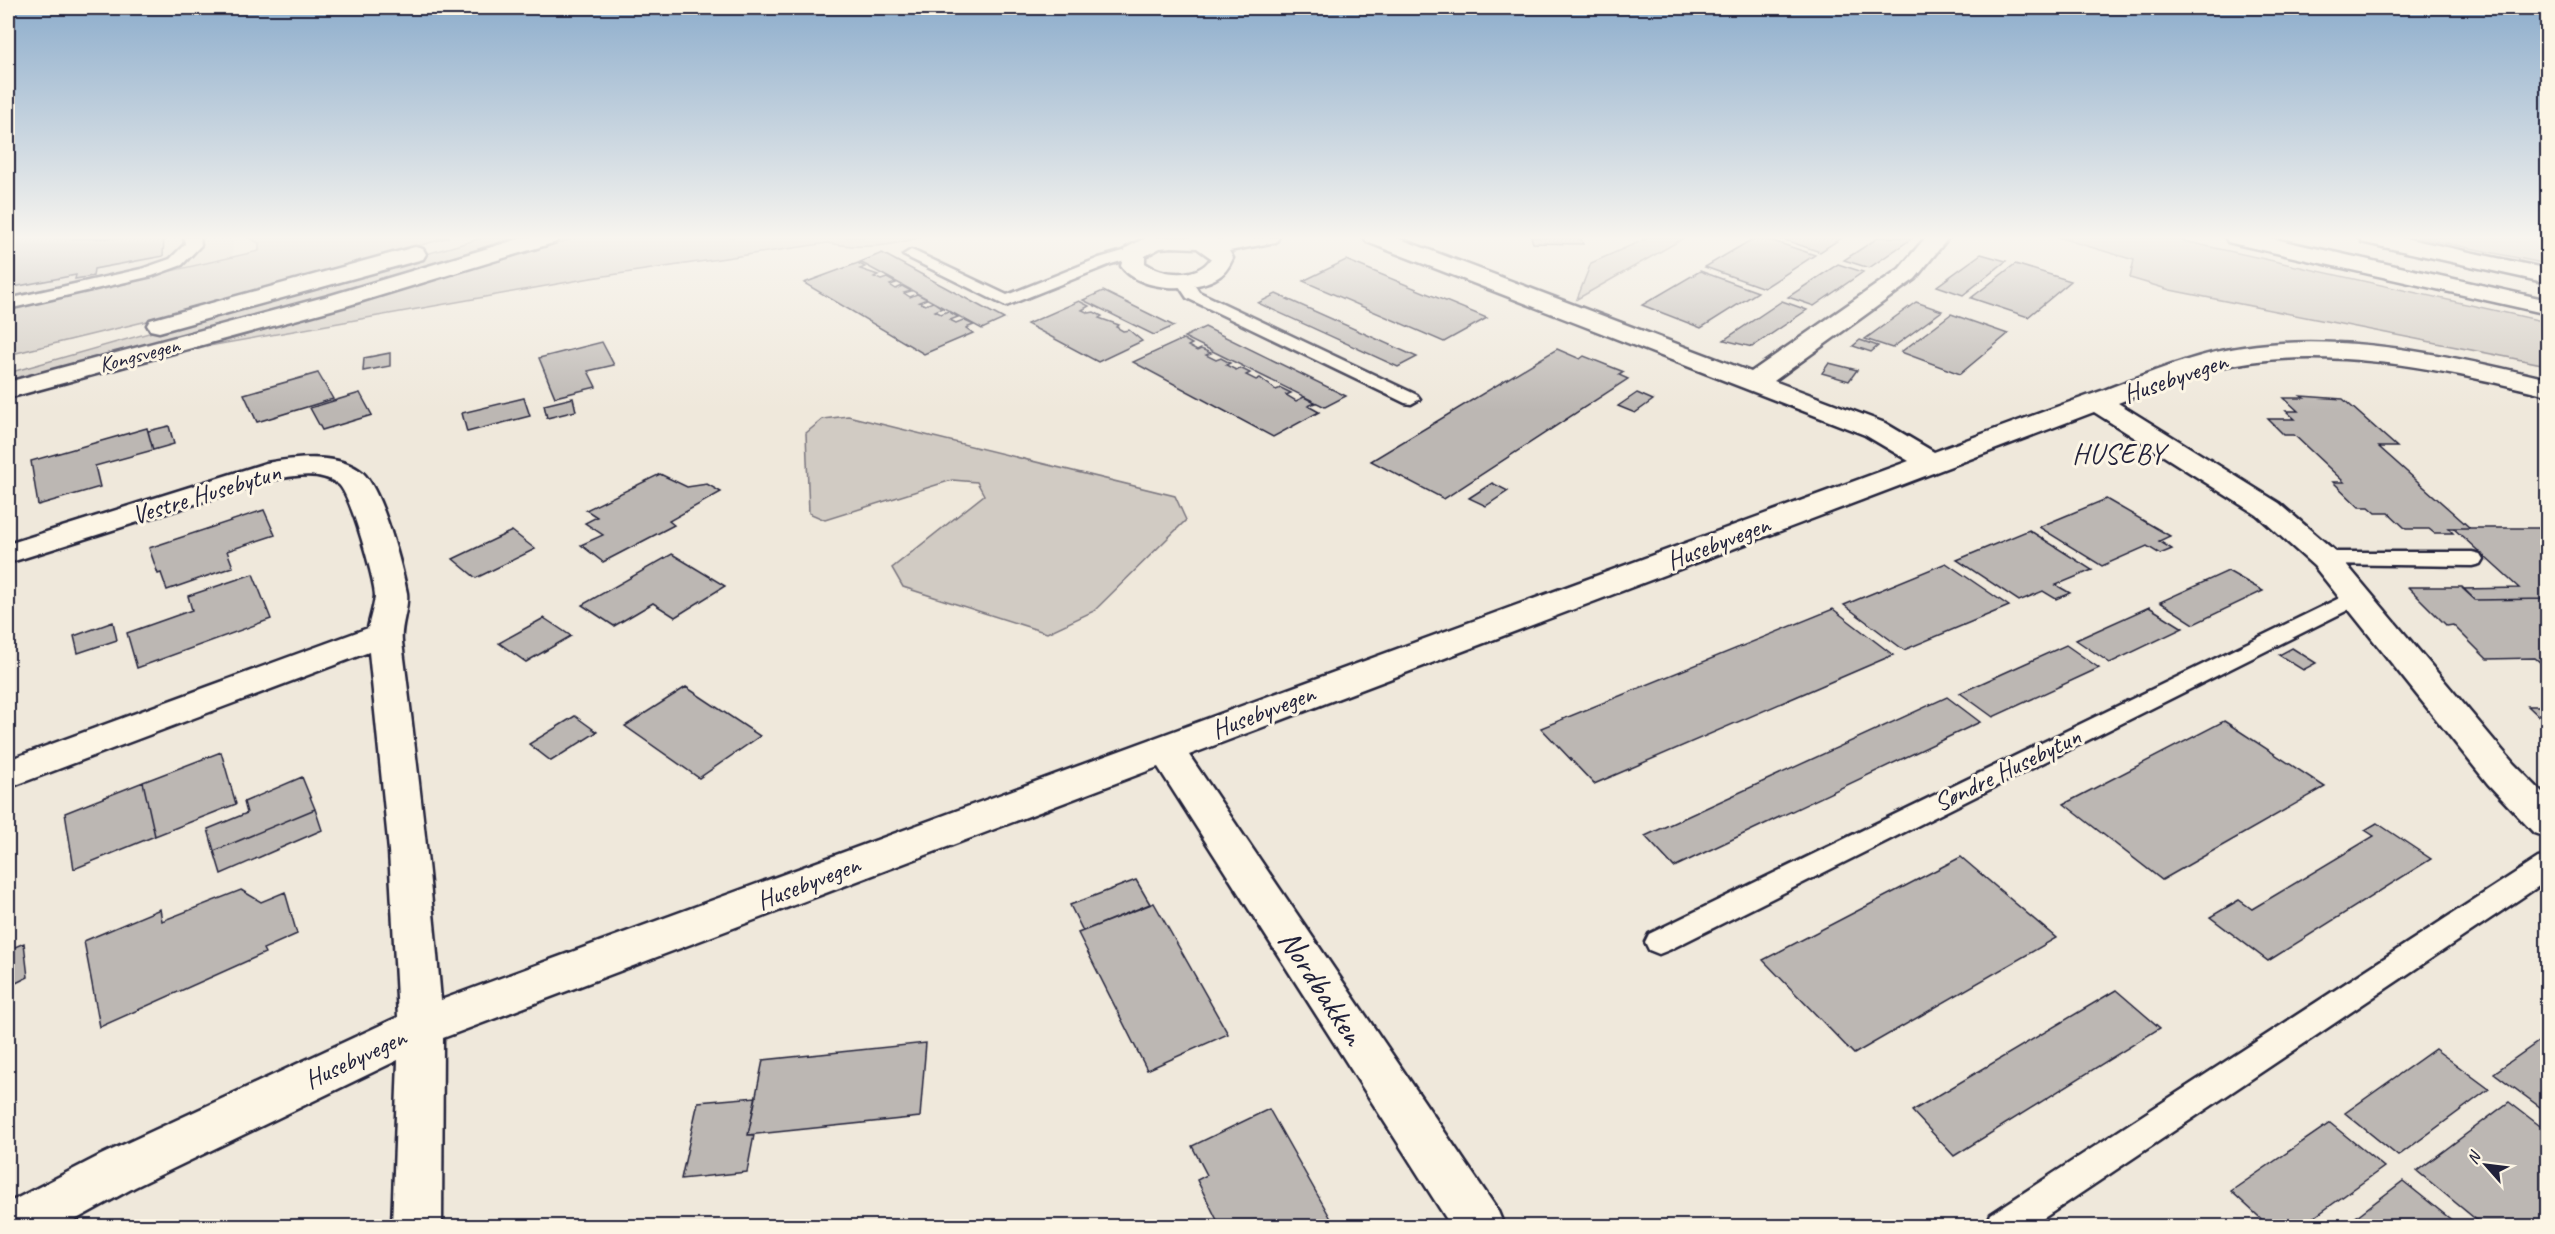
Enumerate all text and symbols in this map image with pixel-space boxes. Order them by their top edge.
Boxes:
street label: Kongsvegen [96,331,184,379]
street label: Husebyvegen [2119,344,2233,411]
district label: HUSEBY [2072,436,2170,471]
street label: Vestre Husebytun [128,455,285,532]
street label: Husebyvegen [1662,507,1776,577]
street label: Husebyvegen [1207,676,1321,746]
street label: Søndre Husebytun [1928,720,2086,819]
street label: Husebyvegen [752,847,866,917]
street label: Nordbakken [1269,922,1375,1054]
street label: Husebyvegen [299,1020,412,1096]
north arrow [2456,1135,2516,1195]
text: N [2462,1147,2486,1167]

